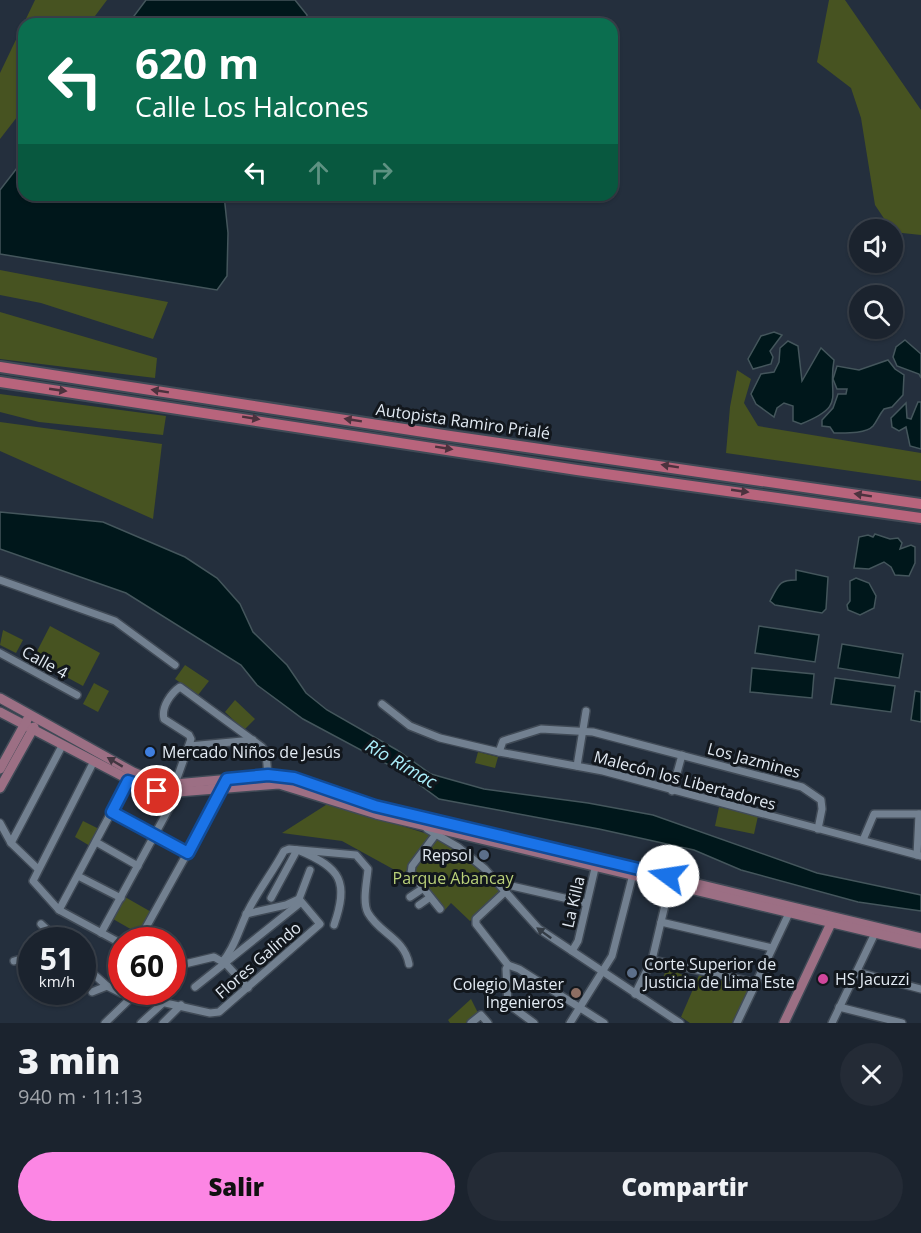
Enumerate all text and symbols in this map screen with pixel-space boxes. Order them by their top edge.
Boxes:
text: 620 m [135,34,259,91]
icon: left [36,42,114,120]
text: Calle Los Halcones [135,88,369,125]
icon: left [239,156,272,189]
icon: ahead [302,156,335,189]
icon: right [365,156,398,189]
map controls [849,219,903,339]
button: sound [849,219,903,273]
button: search [849,285,903,339]
one-way arrow [49,385,68,395]
one-way arrow [150,386,169,395]
street label: Autopista Ramiro Prialé [375,398,551,444]
one-way arrow [241,414,260,423]
one-way arrow [343,416,362,425]
one-way arrow [434,444,453,453]
one-way arrow [661,461,680,470]
one-way arrow [731,487,750,496]
one-way arrow [854,491,873,500]
street label: Calle 4 [18,640,72,684]
water label: Río Rímac [362,733,442,794]
street label: Los Jazmines [705,737,803,783]
place label: Mercado Niños de Jesús [162,741,341,763]
marker: Mercado Niños de Jesús [143,745,157,759]
street label: Malecón los Libertadores [591,745,779,815]
one-way arrow [107,756,123,767]
pin [131,765,182,816]
icon: arrive [140,774,173,807]
place label: Repsol [422,844,472,866]
position arrow [636,844,700,908]
marker: Repsol [477,848,491,862]
park label: Parque Abancay [393,867,514,889]
street label: La Killa [556,874,590,930]
street label: Flores Galindo [210,917,306,1003]
speed limit sign: 60 [108,927,186,1005]
one-way arrow [536,927,552,939]
text: 51 [40,938,74,979]
place label: Corte Superior de Justicia de Lima Este [642,953,795,993]
marker: Corte Superior de Justicia de Lima Este [625,966,639,980]
place label: HS Jacuzzi [835,968,909,990]
text: km/h [39,971,75,991]
marker: HS Jacuzzi [816,972,830,986]
place label: Colegio Master Ingenieros [453,973,564,1013]
marker: Colegio Master Ingenieros [569,986,583,1000]
text: 3 min [18,1036,120,1085]
button: close [840,1043,903,1106]
text: 940 m · 11:13 [18,1083,143,1110]
button: Salir [18,1152,455,1221]
button: Compartir [467,1152,903,1221]

